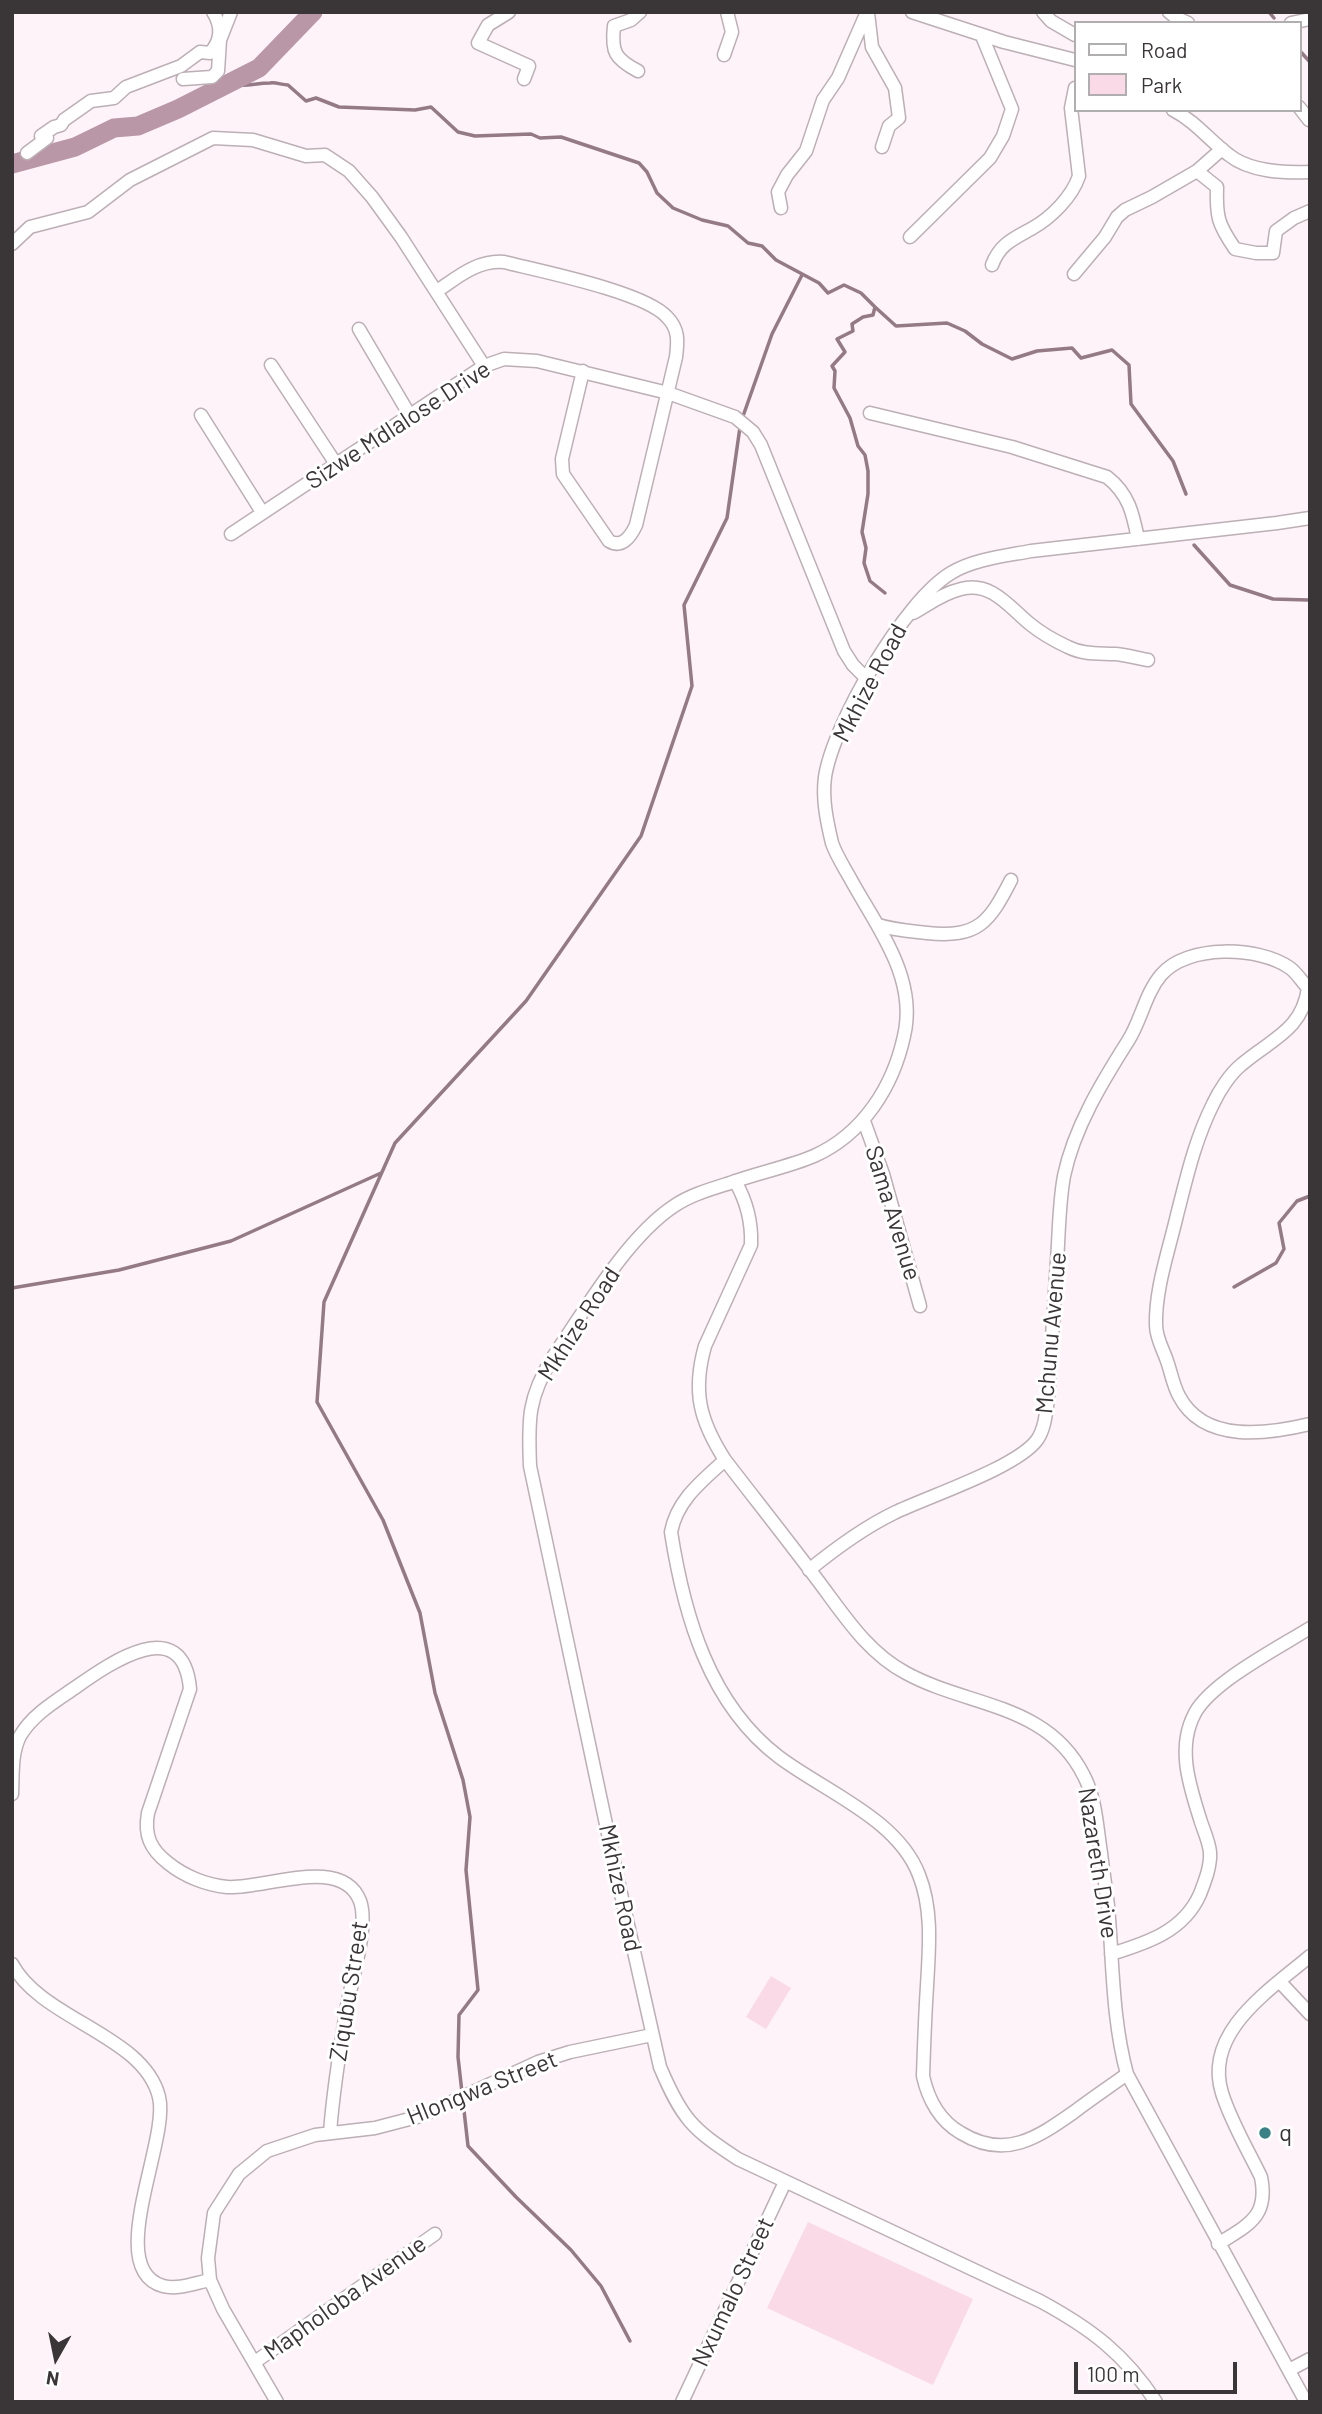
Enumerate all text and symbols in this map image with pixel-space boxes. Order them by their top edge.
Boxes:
legend [1074,21,1301,112]
text: Road [1141,37,1187,62]
text: Park [1141,72,1182,97]
street label: Sizwe Mdlalose Drive [300,354,496,496]
street label: Mkhize Road [827,619,913,747]
street label: Sama Avenue [859,1142,927,1284]
street label: Mchunu Avenue [1030,1251,1072,1415]
street label: Mkhize Road [532,1262,626,1386]
street label: Nazareth Drive [1072,1785,1124,1941]
street label: Mkhize Road [592,1822,648,1954]
street label: Ziqubu Street [324,1919,374,2063]
street label: Hlongwa Street [403,2045,561,2131]
place label: q [1279,2119,1292,2147]
marker: q [1257,2125,1273,2141]
street label: Nxumalo Street [686,2213,780,2371]
street label: Mapholoba Avenue [258,2229,432,2367]
north arrow [21,2323,91,2393]
scale bar [1077,2348,1240,2392]
text: 100 m [1087,2361,1140,2386]
text: N [45,2367,61,2392]

